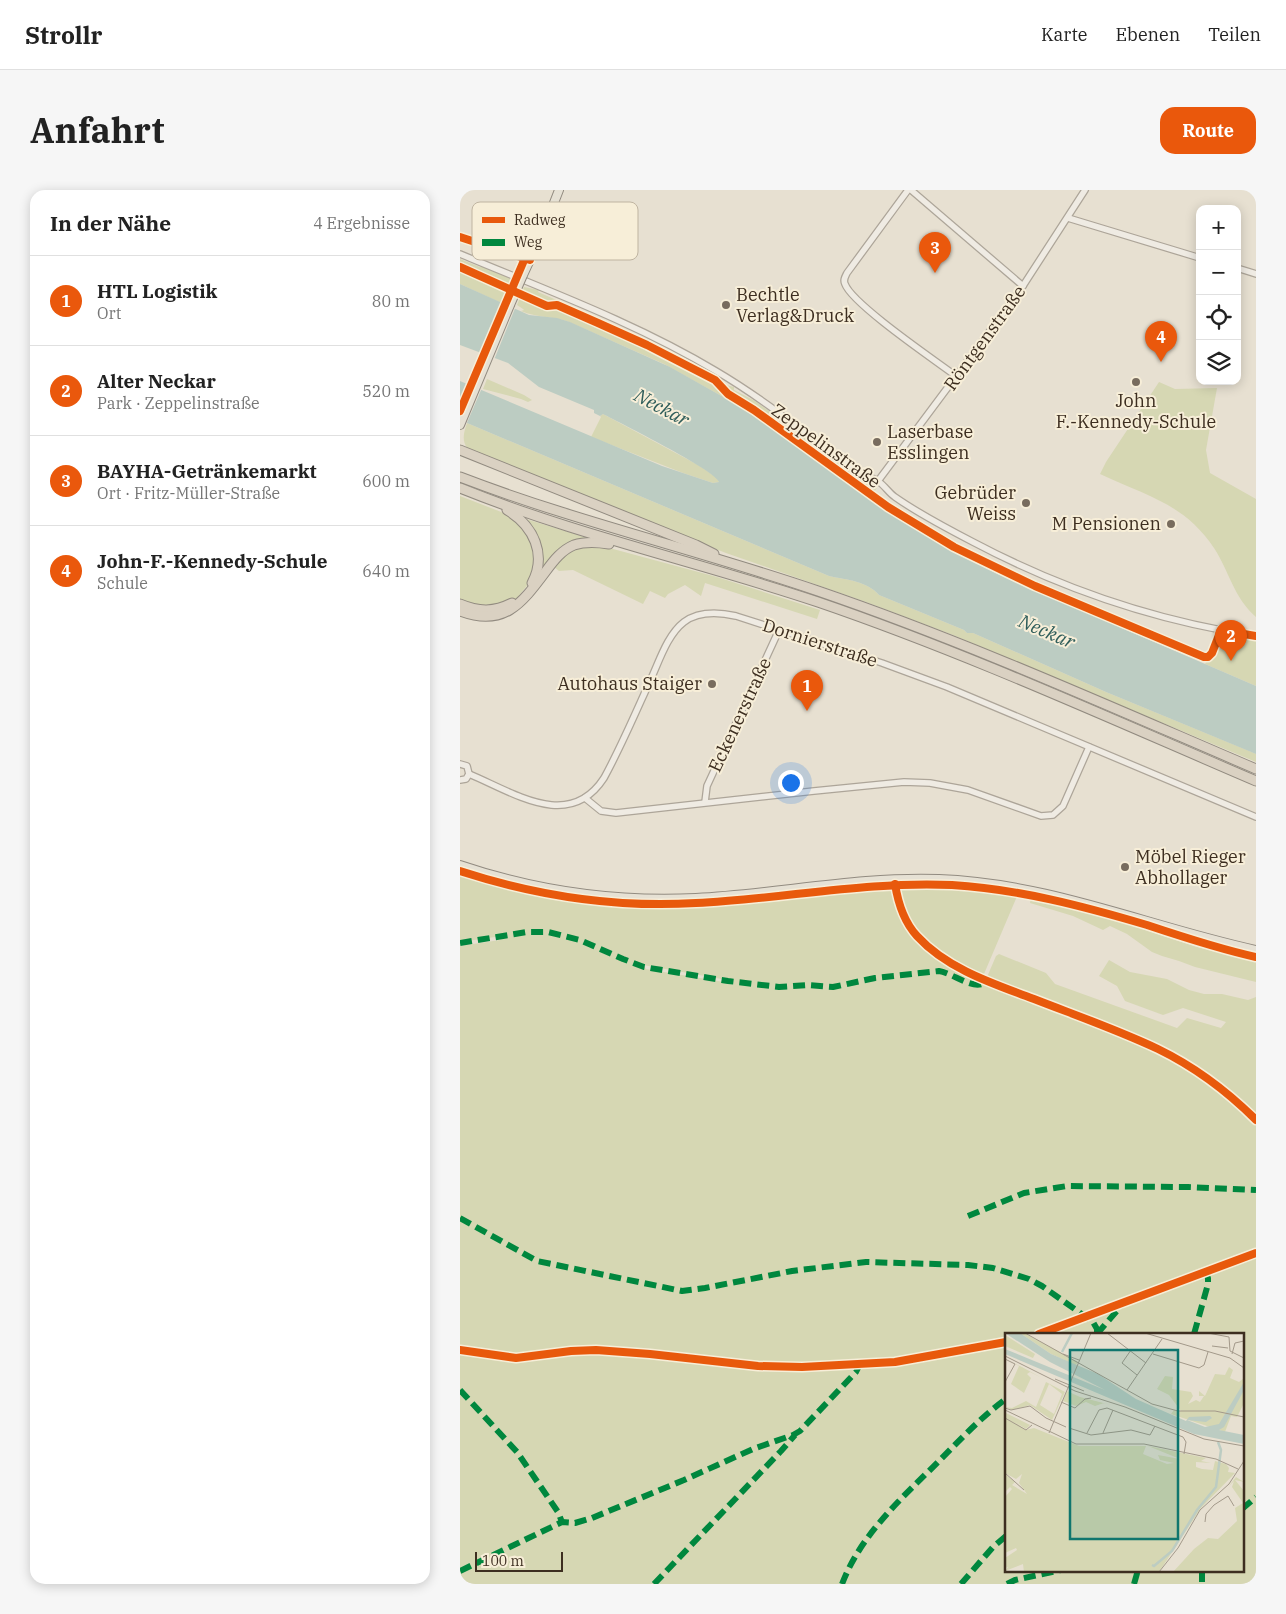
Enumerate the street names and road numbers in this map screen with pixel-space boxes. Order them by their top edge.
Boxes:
street label: Röntgenstraße [939,281,1030,395]
street label: Zeppelinstraße [767,398,885,493]
street label: Dornierstraße [760,613,881,672]
street label: Eckenerstraße [703,654,776,776]

